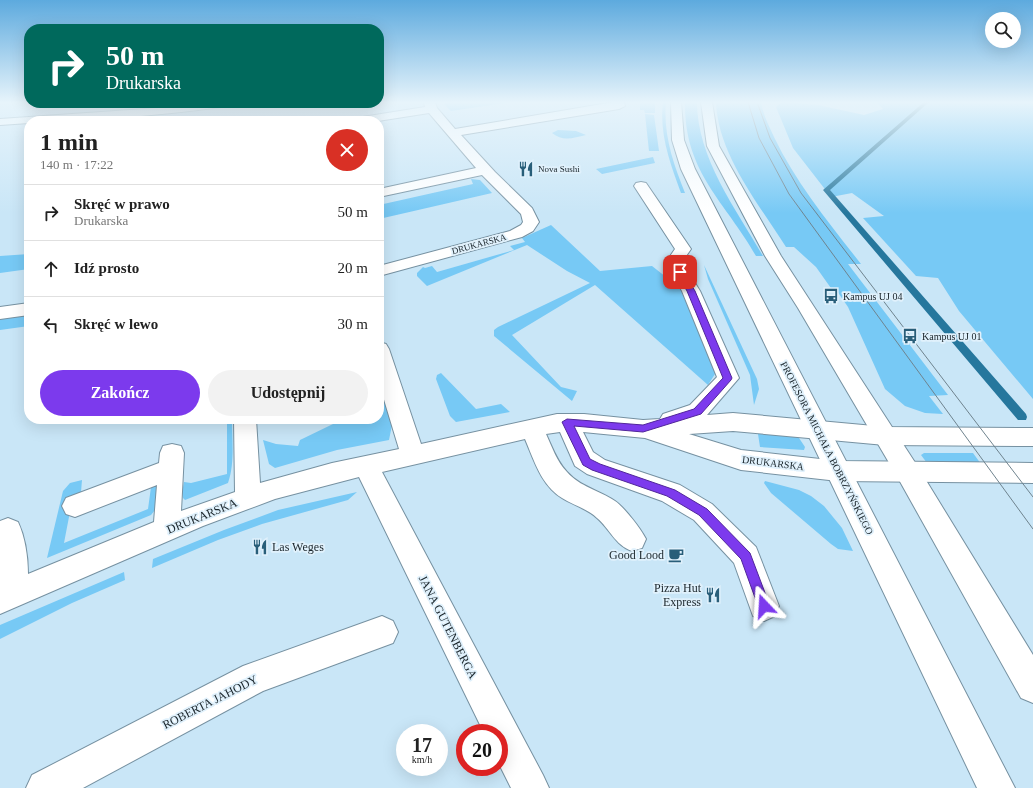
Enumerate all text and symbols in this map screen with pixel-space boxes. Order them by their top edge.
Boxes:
map controls [985,12,1021,48]
button: search [985,12,1021,48]
icon: right [40,40,92,92]
text: 50 m [106,40,164,71]
text: Drukarska [106,73,181,93]
text: 1 min [40,129,98,155]
button: close [326,129,368,171]
text: 140 m · 17:22 [40,157,113,172]
restaurant icon: Nova Sushi [517,160,535,178]
place label: Nova Sushi [538,164,580,174]
text: Skręć w prawo [74,196,170,212]
icon: right [40,202,62,224]
text: 50 m [338,204,368,220]
text: Drukarska [74,213,128,228]
street label: DRUKARSKA [451,232,508,256]
pin [663,255,697,289]
icon: ahead [40,258,62,280]
text: Idź prosto [74,260,139,276]
text: 20 m [338,260,368,276]
icon: arrive [669,261,691,283]
bus stop icon: Kampus UJ 04 [822,287,840,305]
place label: Kampus UJ 04 [843,291,902,302]
icon: left [40,314,62,336]
text: Skręć w lewo [74,316,158,332]
text: 30 m [338,316,368,332]
bus stop icon: Kampus UJ 01 [901,327,919,345]
place label: Kampus UJ 01 [922,331,981,342]
street label: PROFESORA MICHAŁA BOBRZYŃSKIEGO [778,360,876,536]
button: Zakończ [40,370,200,416]
button: Udostępnij [208,370,368,416]
street label: DRUKARSKA [741,454,805,472]
street label: DRUKARSKA [165,495,240,536]
restaurant icon: Las Weges [251,538,269,556]
place label: Las Weges [272,540,324,554]
cafe icon: Good Lood [667,546,685,564]
place label: Good Lood [609,548,664,562]
street label: JANA GUTENBERGA [416,573,480,681]
place label: Pizza Hut Express [654,581,702,609]
position arrow [743,585,785,627]
restaurant icon: Pizza Hut Express [704,586,722,604]
street label: ROBERTA JAHODY [160,672,260,732]
speed limit sign: 20 [456,724,508,776]
text: 17 [412,734,432,756]
text: km/h [412,754,432,765]

